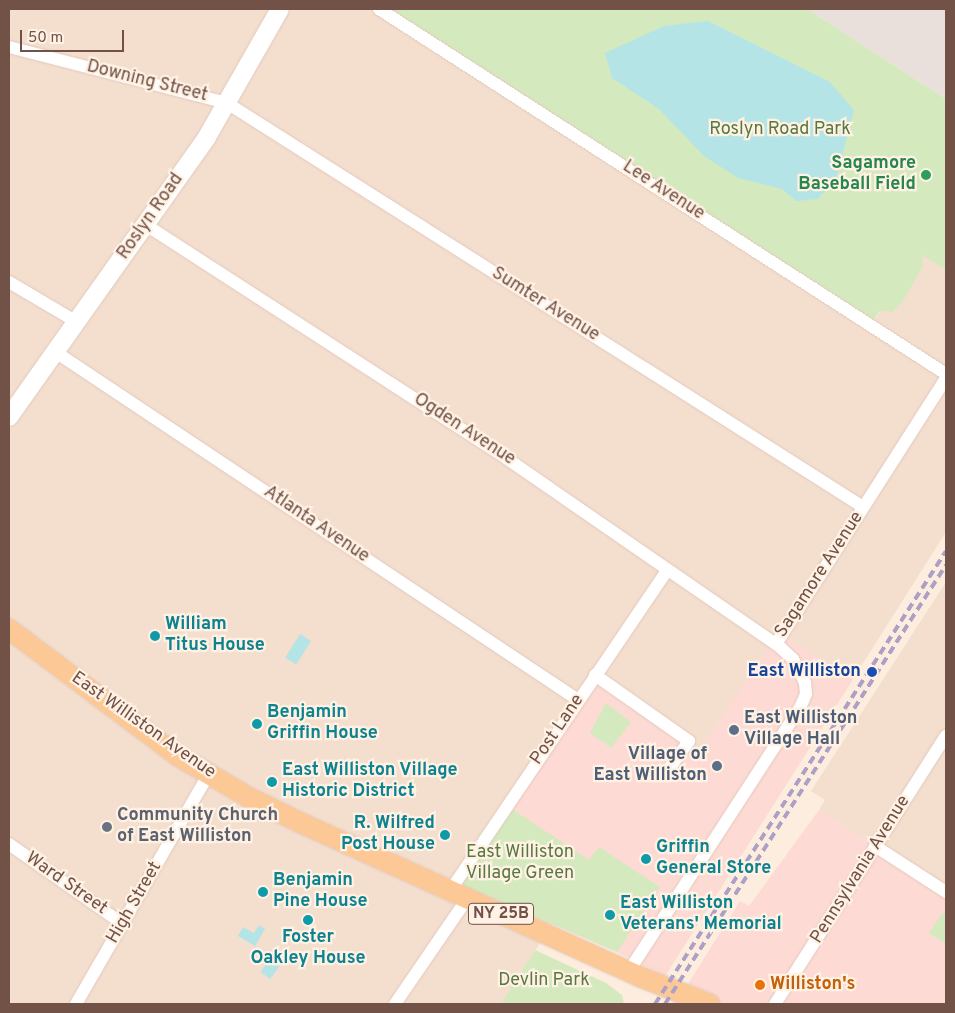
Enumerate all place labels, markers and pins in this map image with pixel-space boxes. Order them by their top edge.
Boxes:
place label: Sagamore Baseball Field [798,154,916,196]
marker: Sagamore Baseball Field [920,169,932,181]
place label: William Titus House [165,615,265,658]
marker: William Titus House [149,630,161,642]
place label: East Williston [747,661,861,683]
marker: East Williston [865,665,879,679]
place label: Benjamin Griffin House [267,703,378,746]
place label: East Williston Village Hall [744,709,858,752]
marker: Benjamin Griffin House [251,718,263,730]
marker: East Williston Village Hall [728,724,740,736]
place label: Village of East Williston [593,745,707,788]
marker: Village of East Williston [711,760,723,772]
place label: East Williston Village Historic District [282,761,458,804]
marker: East Williston Village Historic District [266,776,278,788]
place label: Community Church of East Williston [117,806,278,849]
place label: R. Wilfred Post House [341,814,435,856]
marker: Community Church of East Williston [101,821,113,833]
marker: R. Wilfred Post House [439,829,451,841]
place label: Griffin General Store [656,838,771,881]
marker: Griffin General Store [640,853,652,865]
place label: Benjamin Pine House [273,871,367,914]
marker: Benjamin Pine House [257,886,269,898]
place label: East Williston Veterans' Memorial [620,894,782,936]
marker: East Williston Veterans' Memorial [604,909,616,921]
marker: Foster Oakley House [302,914,314,926]
place label: Foster Oakley House [251,928,365,971]
place label: Williston's [770,974,855,996]
marker: Williston's [754,979,766,991]

